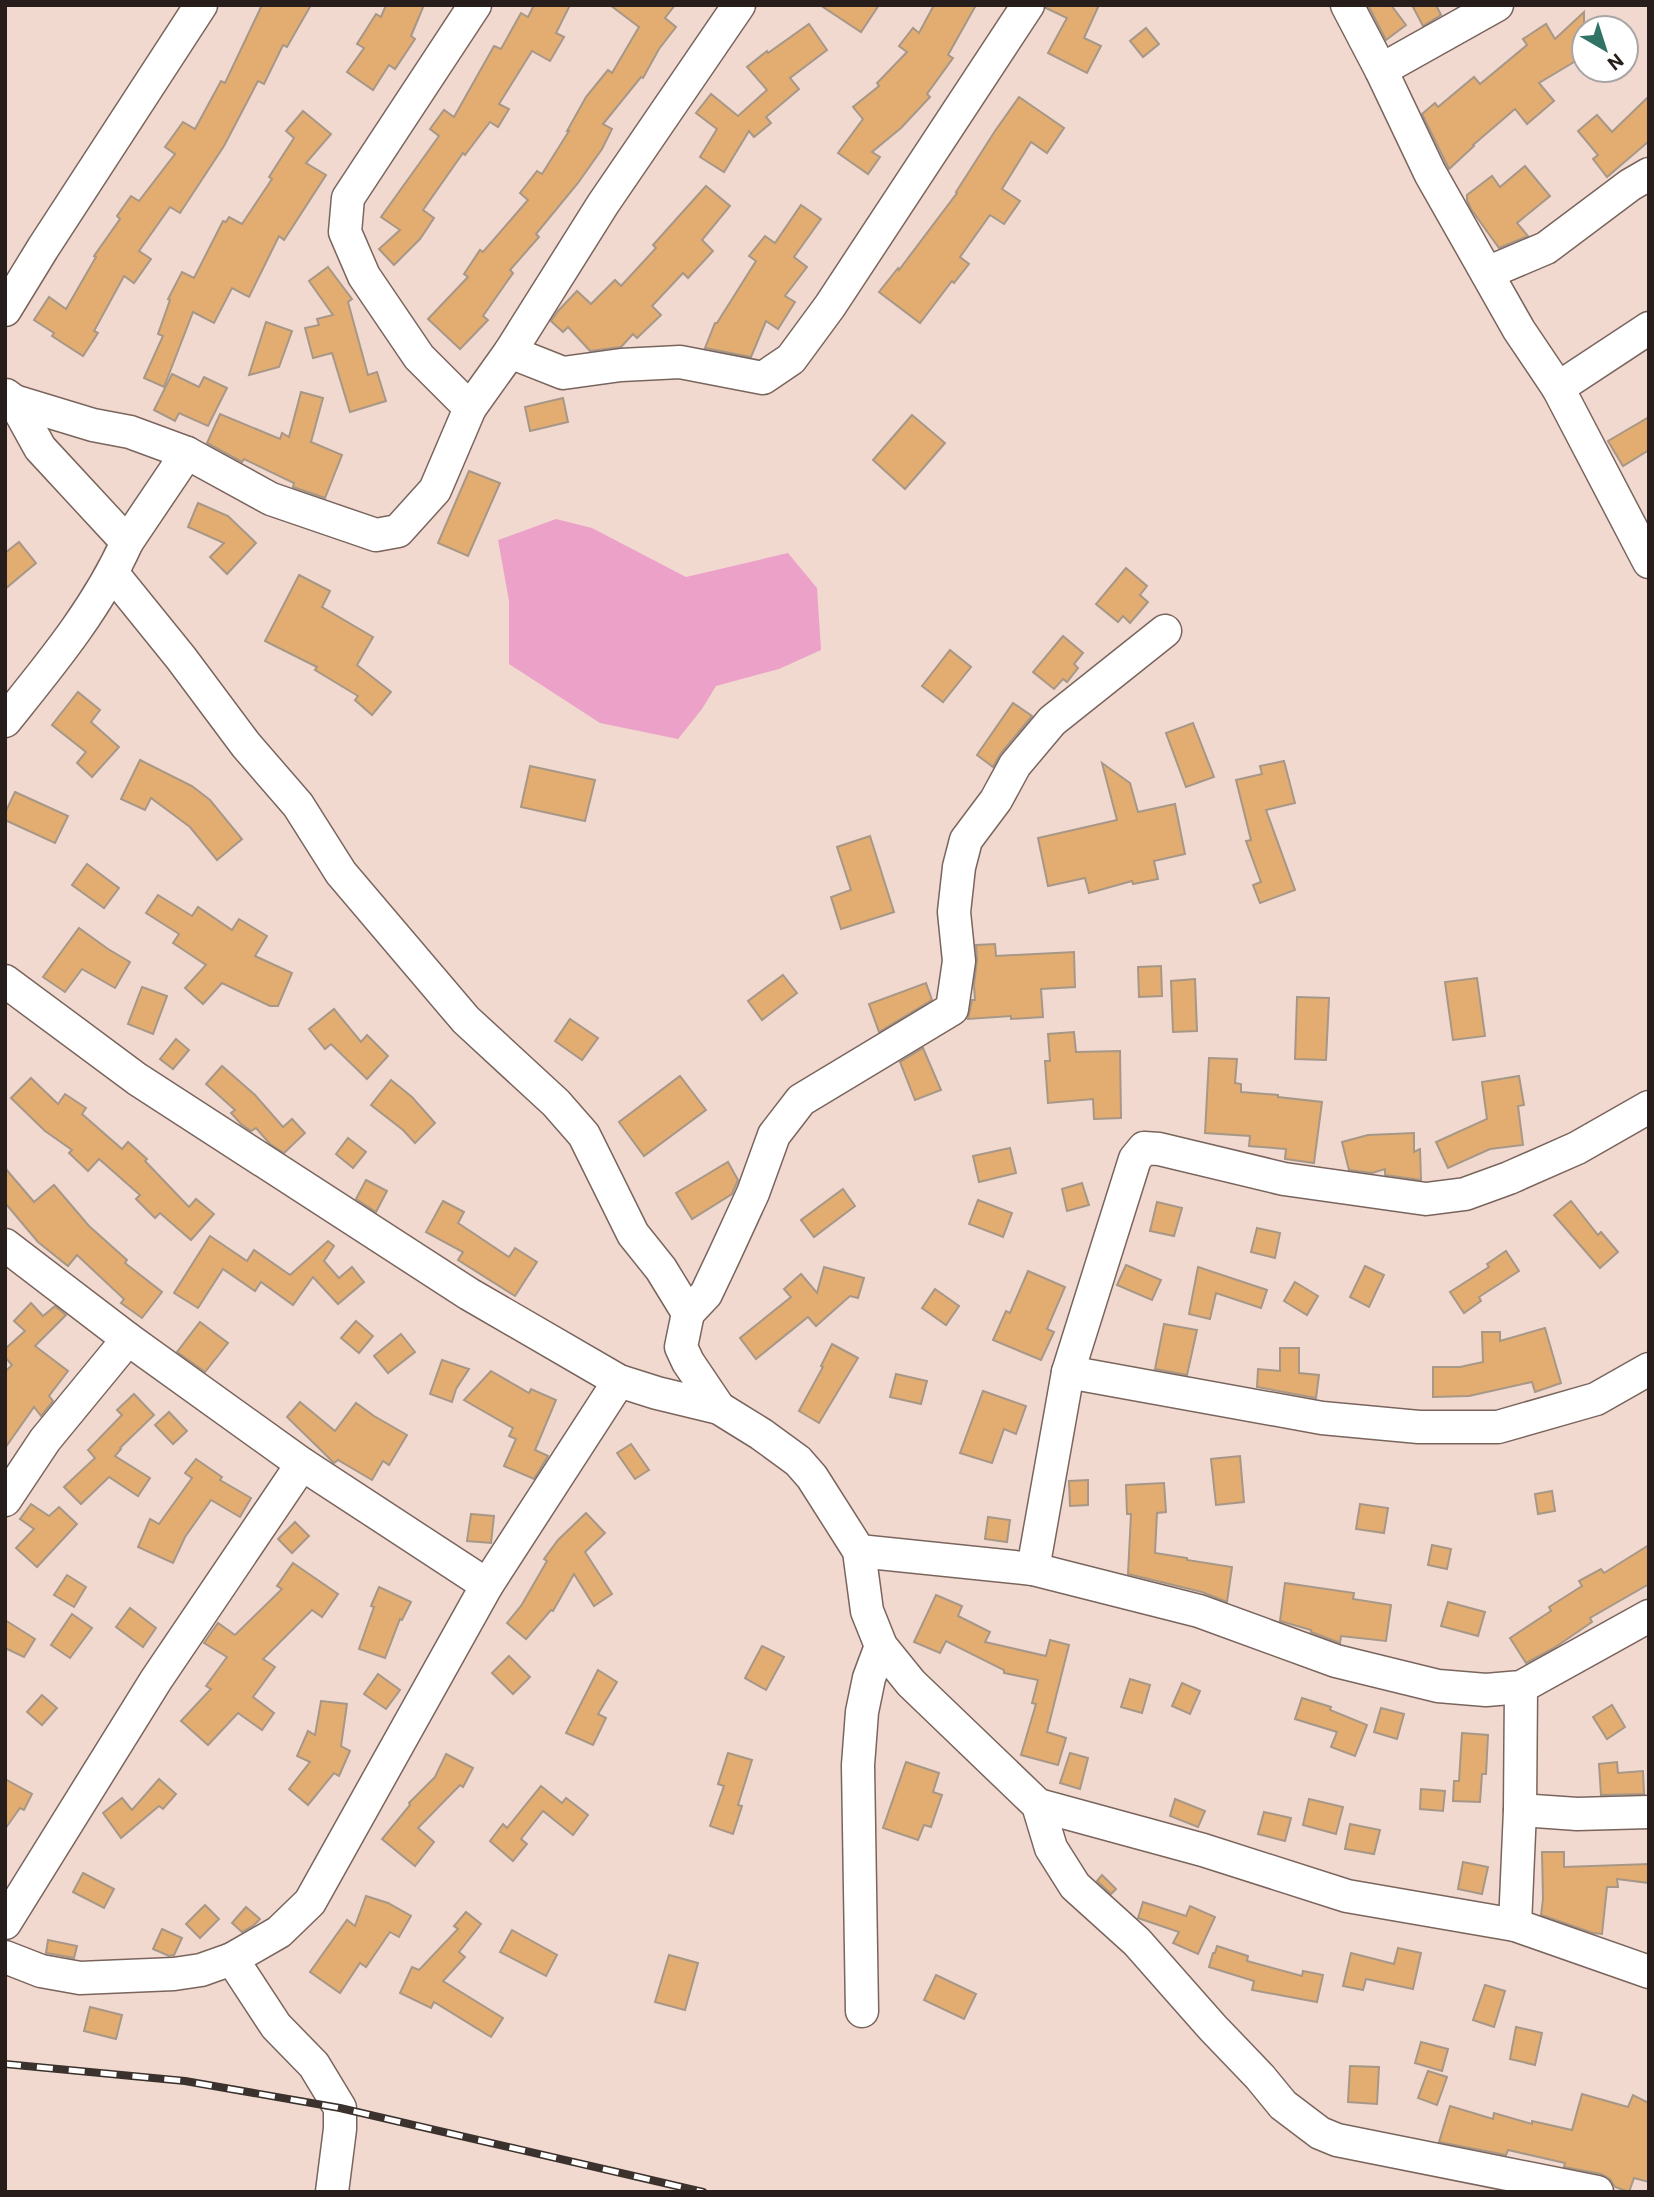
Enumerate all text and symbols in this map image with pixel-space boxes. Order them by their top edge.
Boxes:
north arrow [1570,14,1640,84]
text: N [1603,49,1628,75]

